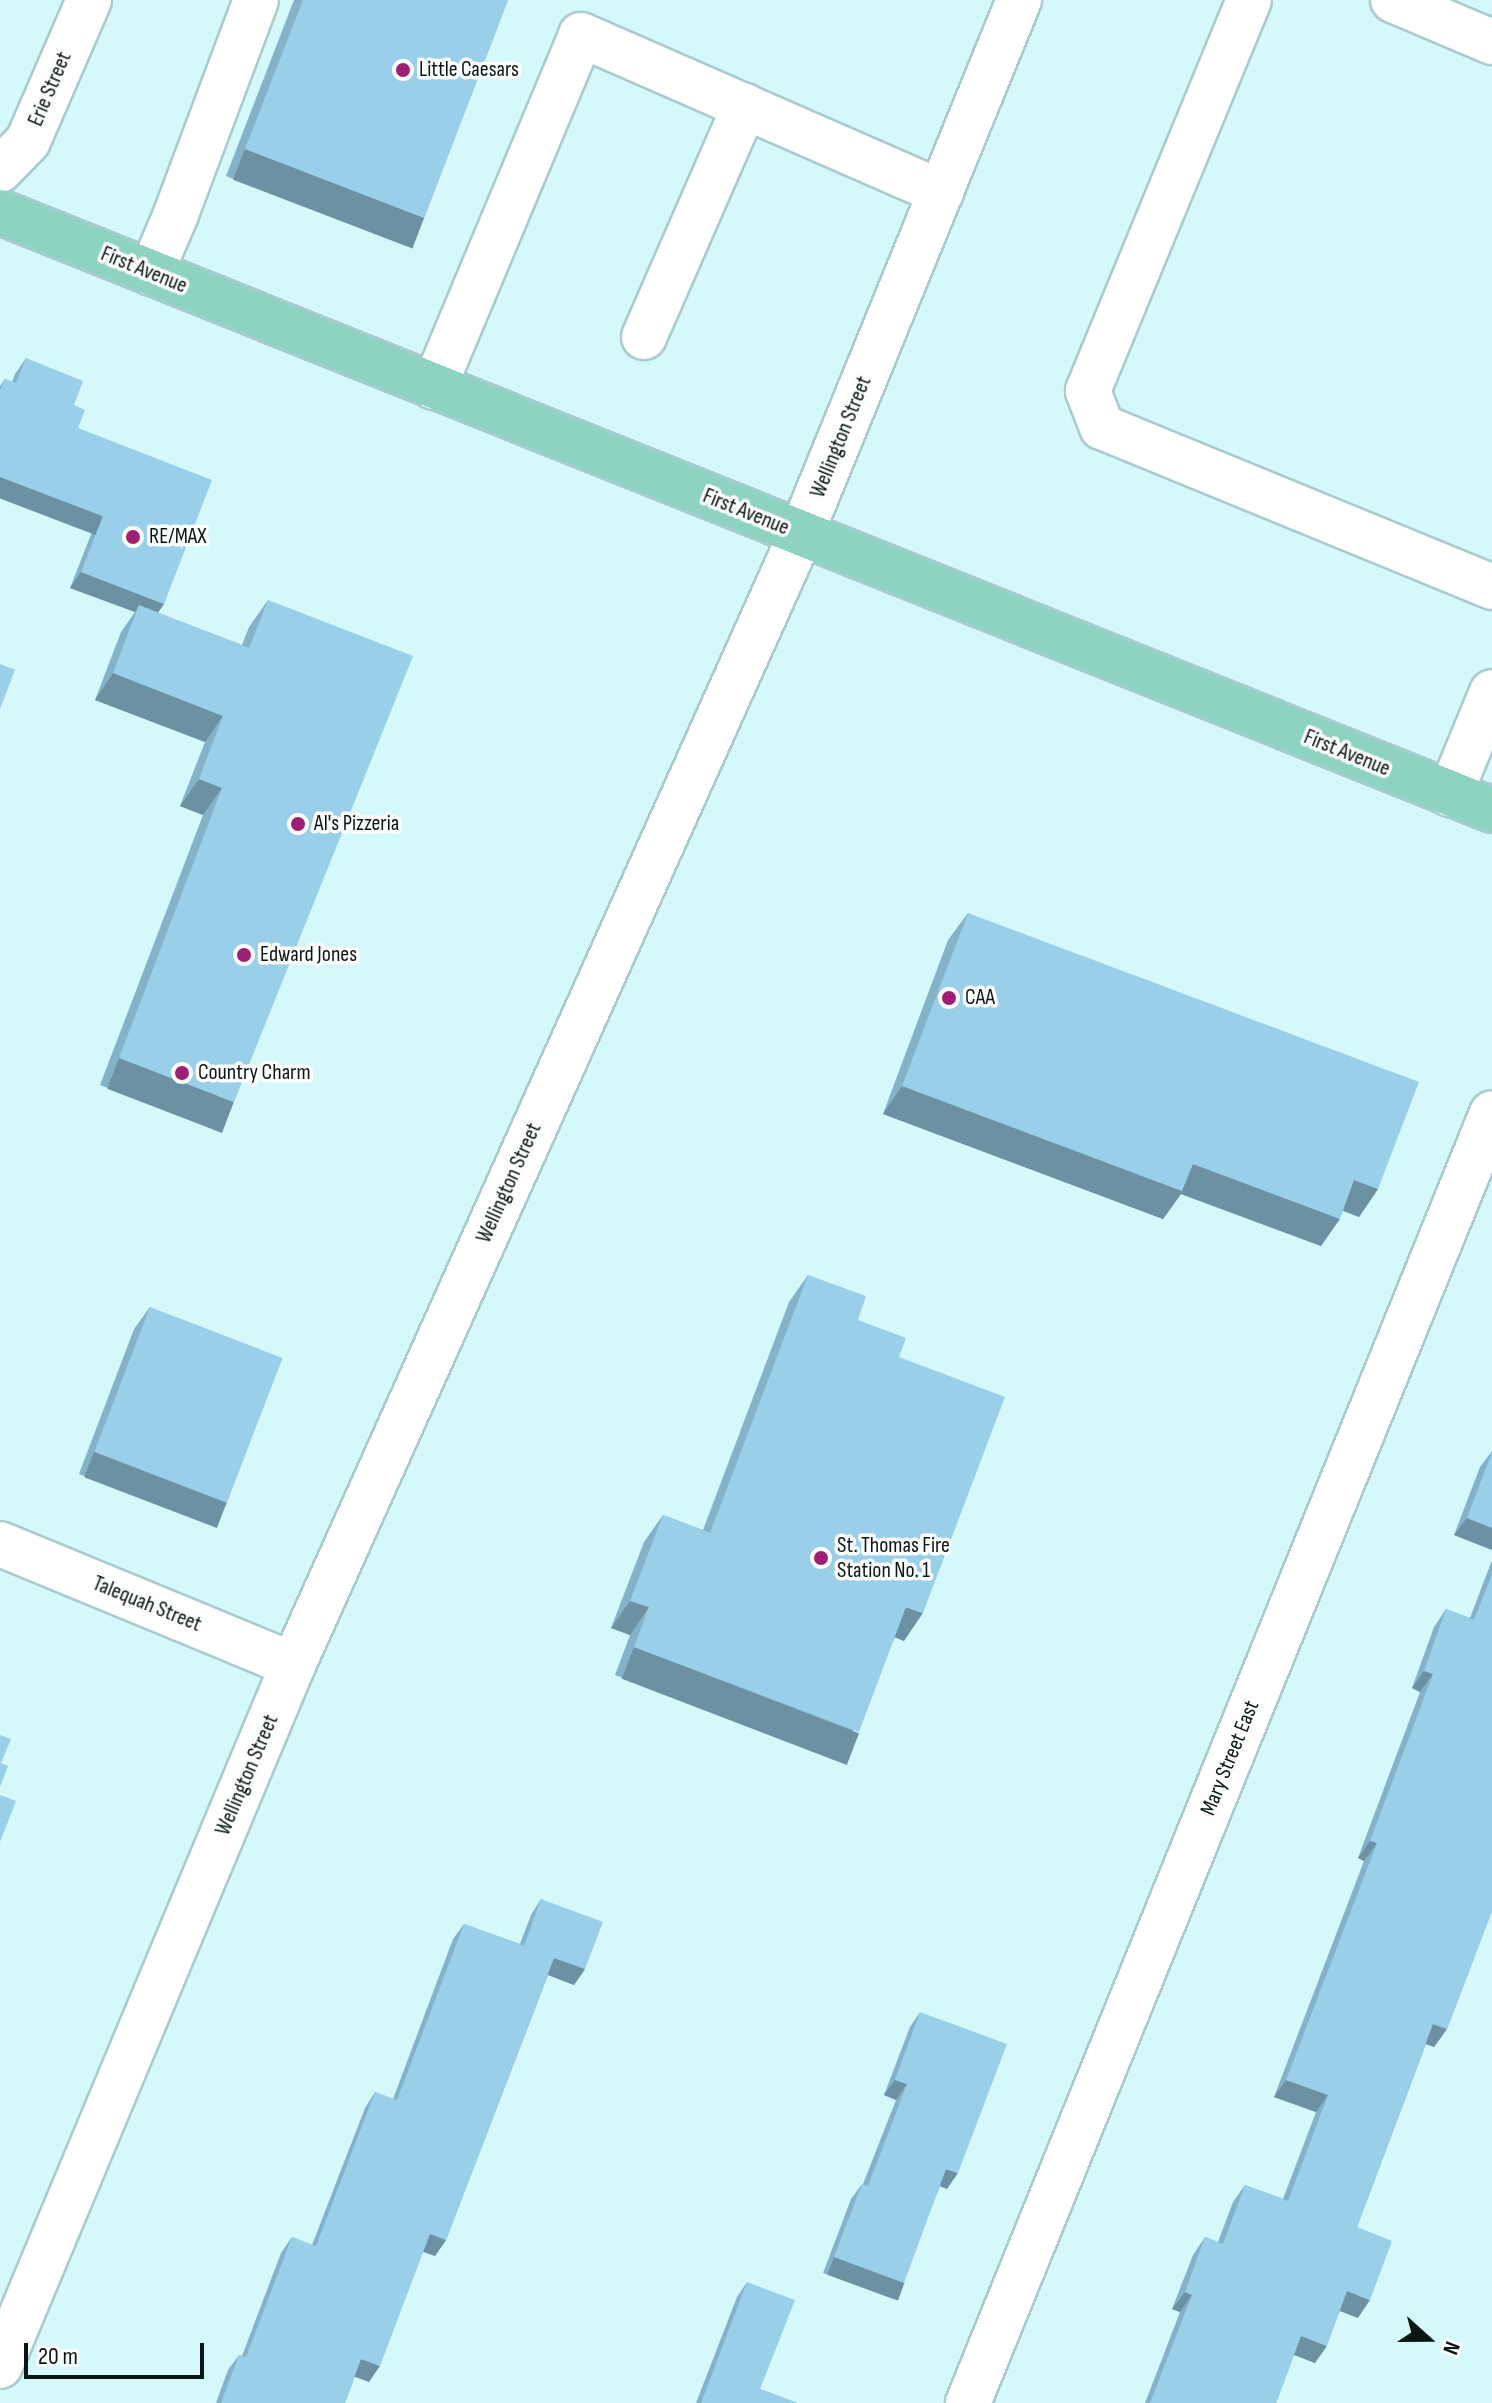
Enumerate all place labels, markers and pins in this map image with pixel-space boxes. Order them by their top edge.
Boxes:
place label: Little Caesars [419,57,519,83]
marker: Little Caesars [394,61,412,79]
place label: RE/MAX [149,524,207,550]
marker: RE/MAX [124,528,142,546]
place label: Al's Pizzeria [314,811,399,837]
marker: Al's Pizzeria [289,815,307,833]
place label: Edward Jones [260,942,357,968]
marker: Edward Jones [235,946,253,964]
place label: CAA [965,985,995,1011]
marker: CAA [940,989,958,1007]
place label: Country Charm [198,1060,311,1086]
marker: Country Charm [173,1064,191,1082]
place label: St. Thomas Fire Station No. 1 [837,1532,950,1584]
marker: St. Thomas Fire Station No. 1 [812,1549,830,1567]

